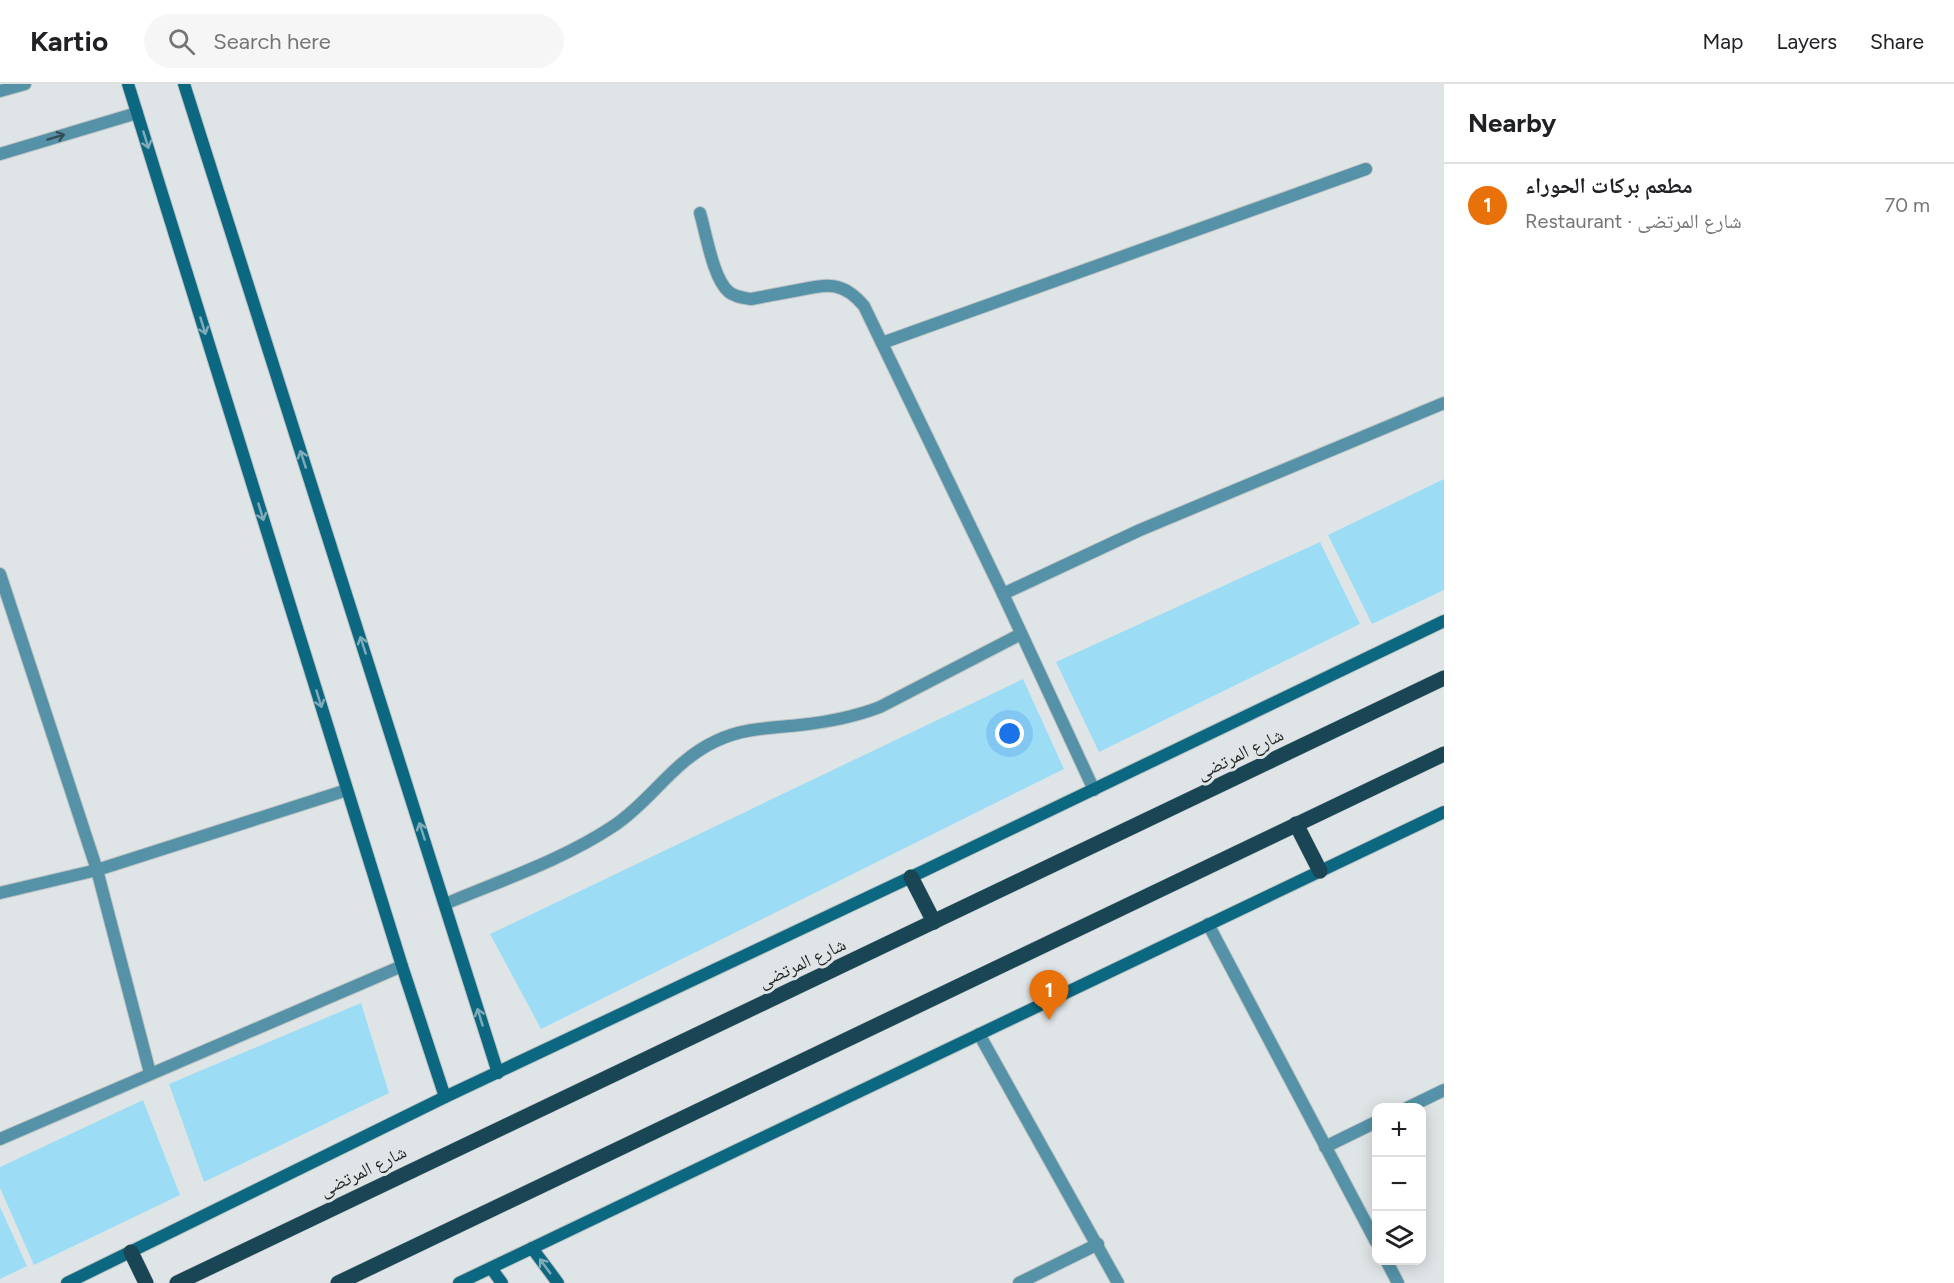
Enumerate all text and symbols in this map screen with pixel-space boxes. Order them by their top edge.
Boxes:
search box [144,14,564,68]
text: Kartio [30,24,108,58]
icon: search [165,25,198,58]
text: Search here [213,28,331,55]
text: Map [1703,29,1743,54]
text: Layers [1776,29,1837,54]
text: Share [1870,29,1924,54]
text: Nearby [1468,107,1556,139]
one-way arrow [141,130,152,149]
one-way arrow [46,131,65,142]
text: مطعم بركات الحوراء [1525,172,1693,199]
text: 1 [1483,193,1492,217]
text: 70 m [1884,193,1930,217]
text: Restaurant · شارع المرتضى [1525,209,1742,233]
one-way arrow [198,316,209,335]
one-way arrow [297,450,308,469]
one-way arrow [256,502,267,521]
one-way arrow [356,636,367,655]
one-way arrow [314,689,325,708]
your location [995,719,1024,748]
street label: شارع المرتضى [1193,724,1287,784]
one-way arrow [416,822,427,841]
street label: شارع المرتضى [755,933,849,993]
pin: 1 [1030,970,1068,1020]
one-way arrow [474,1008,485,1027]
map controls [1372,1103,1426,1265]
button: + [1372,1103,1426,1157]
street label: شارع المرتضى [316,1141,410,1201]
button: − [1372,1157,1426,1211]
button: layers [1372,1211,1426,1265]
one-way arrow [539,1258,551,1274]

